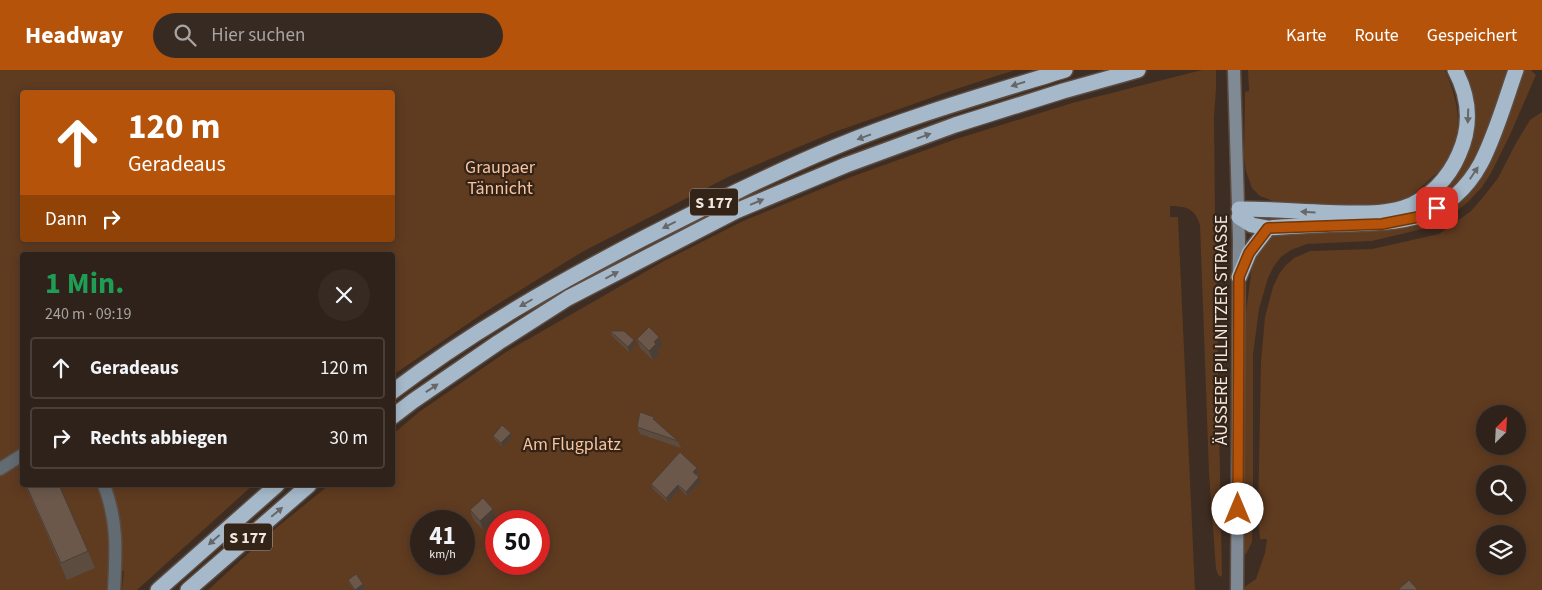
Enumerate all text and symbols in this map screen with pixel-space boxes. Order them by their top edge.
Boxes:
search box [153,13,503,58]
text: Headway [25,18,123,53]
icon: search [171,21,199,49]
text: Hier suchen [211,22,305,49]
text: Karte [1286,23,1326,48]
text: Route [1354,23,1399,48]
text: Gespeichert [1427,23,1517,48]
one-way arrow [1010,81,1025,89]
text: 120 m [128,102,220,152]
one-way arrow [1463,109,1471,125]
icon: ahead [45,110,110,175]
one-way arrow [917,132,932,140]
one-way arrow [856,133,871,141]
text: Geradeaus [128,148,226,180]
park label: Graupaer Tännicht [465,155,536,201]
one-way arrow [1469,166,1479,180]
pin [1416,187,1458,229]
road number: S 177 [690,188,738,216]
icon: arrive [1423,194,1451,222]
one-way arrow [750,198,765,206]
icon: right [97,205,125,233]
text: Dann [45,206,87,233]
one-way arrow [1299,207,1315,215]
street label: ÄUSSERE PILLNITZER STRASSE [1209,215,1234,445]
one-way arrow [661,221,676,229]
text: 1 Min. [45,262,124,305]
button: close [318,269,370,321]
one-way arrow [604,271,619,279]
one-way arrow [519,299,533,308]
text: 240 m · 09:19 [45,303,132,325]
icon: ahead [47,354,75,382]
text: Geradeaus [90,355,179,382]
text: 120 m [320,355,368,382]
one-way arrow [425,383,439,393]
north arrow [1476,405,1526,455]
map controls [1476,405,1526,575]
icon: right [47,424,75,452]
text: Rechts abbiegen [90,425,228,452]
text: 30 m [330,425,368,452]
park label: Am Flugplatz [523,432,621,457]
button: search [1476,465,1526,515]
position arrow [1211,482,1263,534]
one-way arrow [270,506,283,517]
speed limit sign: 50 [485,510,550,575]
text: 41 [429,518,456,554]
road number: S 177 [224,524,272,551]
button: layers [1476,525,1526,575]
one-way arrow [208,534,220,546]
text: km/h [429,546,456,563]

